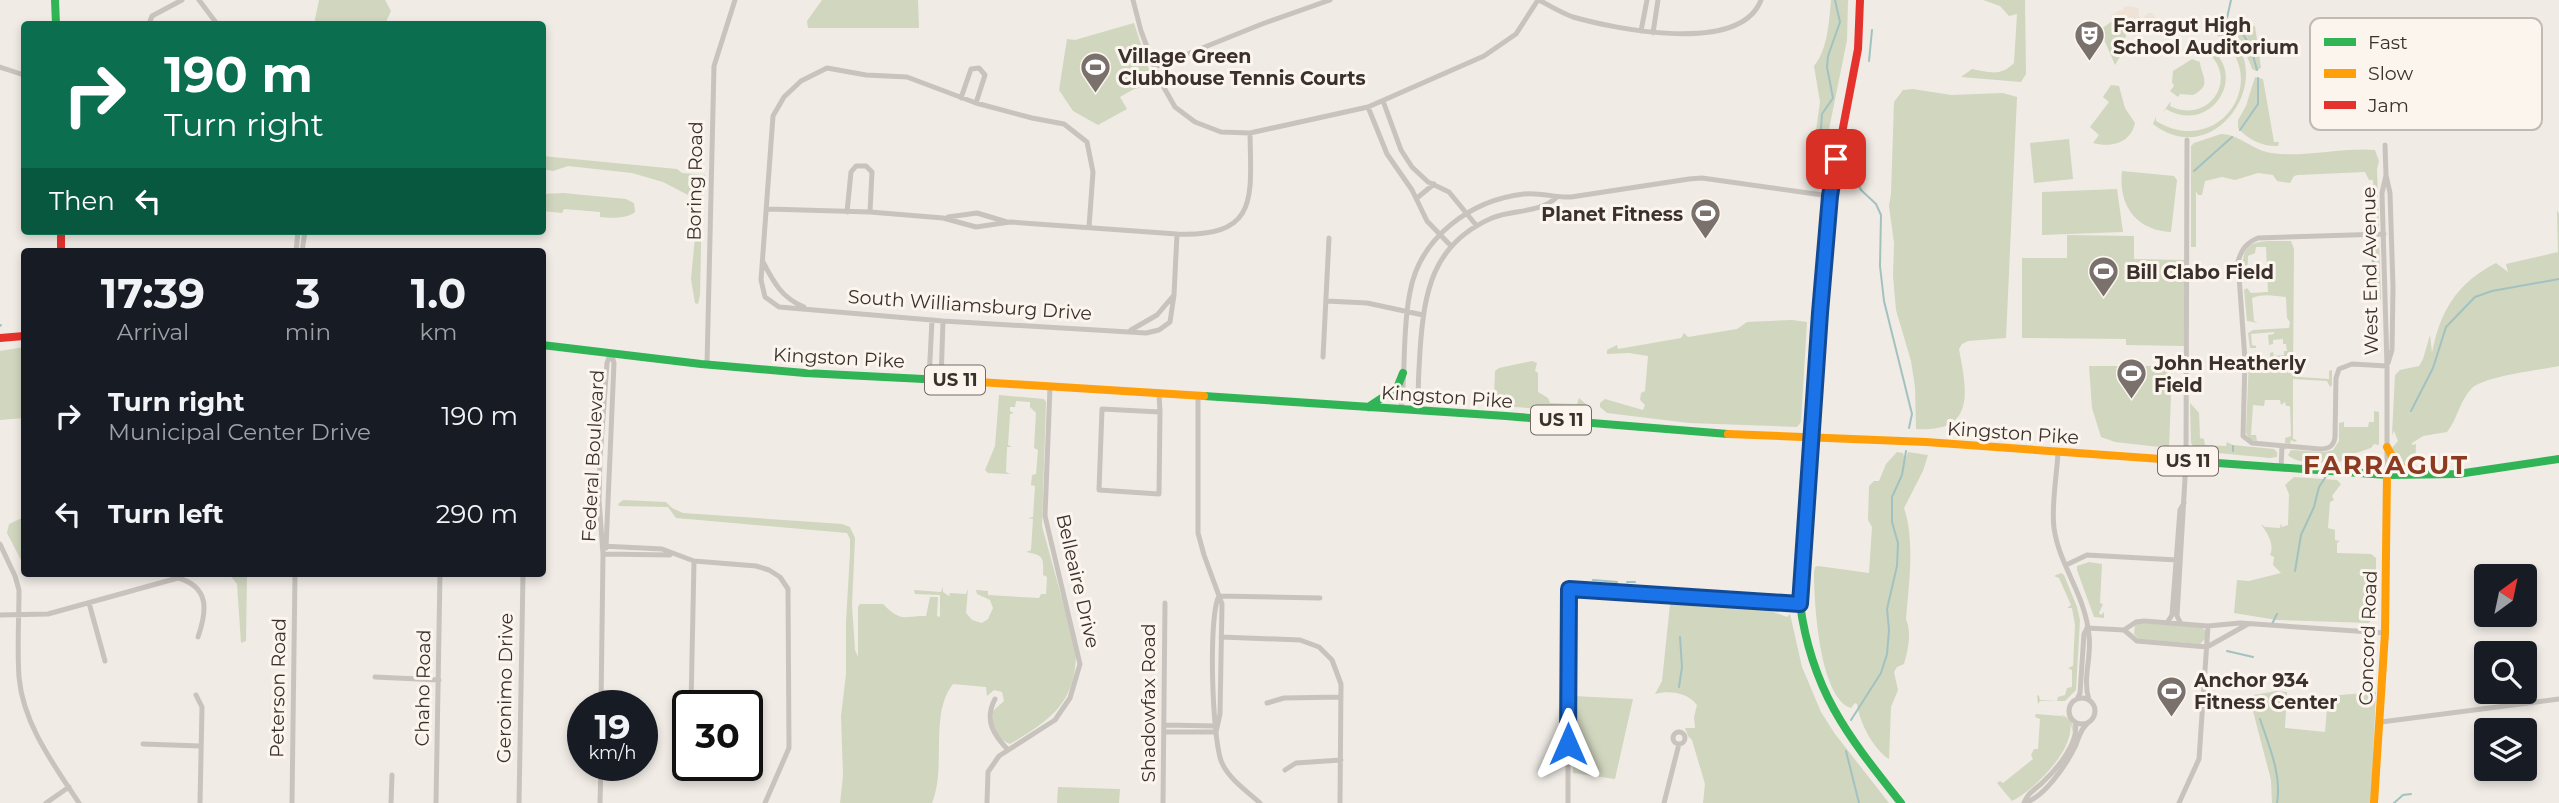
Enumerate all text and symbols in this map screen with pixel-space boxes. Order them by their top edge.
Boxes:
place label: Farragut High School Auditorium [2113,14,2299,59]
legend [2310,18,2542,130]
theatre icon: Farragut High School Auditorium [2073,19,2107,63]
text: Fast [2368,31,2408,54]
text: 190 m [164,45,313,104]
place label: Village Green Clubhouse Tennis Courts [1117,45,1366,90]
icon: right [49,49,140,140]
sports icon: Village Green Clubhouse Tennis Courts [1078,50,1112,94]
text: Slow [2368,62,2413,85]
text: Jam [2367,94,2409,117]
text: Turn right [164,105,324,144]
street label: Boring Road [682,121,708,241]
pin [1806,129,1866,189]
icon: arrive [1817,140,1855,178]
icon: left [129,182,167,220]
text: Then [49,185,115,217]
street label: West End Avenue [2357,186,2383,356]
sports icon: Planet Fitness [1689,197,1723,241]
place label: Planet Fitness [1541,203,1683,226]
sports icon: Bill Clabo Field [2086,255,2120,299]
place label: Bill Clabo Field [2126,261,2274,284]
text: 17:39 [101,267,205,319]
text: 3 [295,267,320,319]
text: 1.0 [411,267,466,319]
street label: South Williamsburg Drive [847,285,1093,325]
text: Arrival [117,318,189,346]
text: min [285,318,331,346]
text: km [420,318,457,346]
street label: Kingston Pike [772,343,906,373]
place label: John Heatherly Field [2153,352,2306,397]
sports icon: John Heatherly Field [2114,357,2148,401]
road number: US 11 [925,366,985,394]
street label: Federal Boulevard [577,369,609,543]
street label: Kingston Pike [1380,381,1514,413]
text: Turn right [108,386,244,418]
icon: right [49,397,87,435]
text: 190 m [441,400,518,432]
road number: US 11 [1531,406,1591,434]
street label: Kingston Pike [1946,417,2080,449]
text: Municipal Center Drive [108,418,371,446]
road number: US 11 [2158,447,2218,476]
district label: FARRAGUT [2303,449,2469,481]
icon: left [49,495,87,533]
text: Turn left [108,498,224,530]
text: 290 m [436,498,518,530]
street label: Belleaire Drive [1051,512,1105,650]
north arrow [2474,564,2538,626]
map controls [2474,564,2537,781]
street label: Concord Road [2354,570,2382,706]
street label: Geronimo Drive [492,613,518,763]
street label: Peterson Road [265,618,291,758]
street label: Shadowfax Road [1137,623,1160,783]
street label: Chaho Road [410,629,436,747]
button: search [2474,641,2537,704]
place label: Anchor 934 Fitness Center [2193,669,2338,714]
sports icon: Anchor 934 Fitness Center [2154,674,2188,718]
speed limit sign: 30 [672,690,763,781]
text: 19 [594,705,631,748]
position arrow [1531,707,1605,781]
button: layers [2474,718,2537,781]
text: km/h [588,742,637,764]

